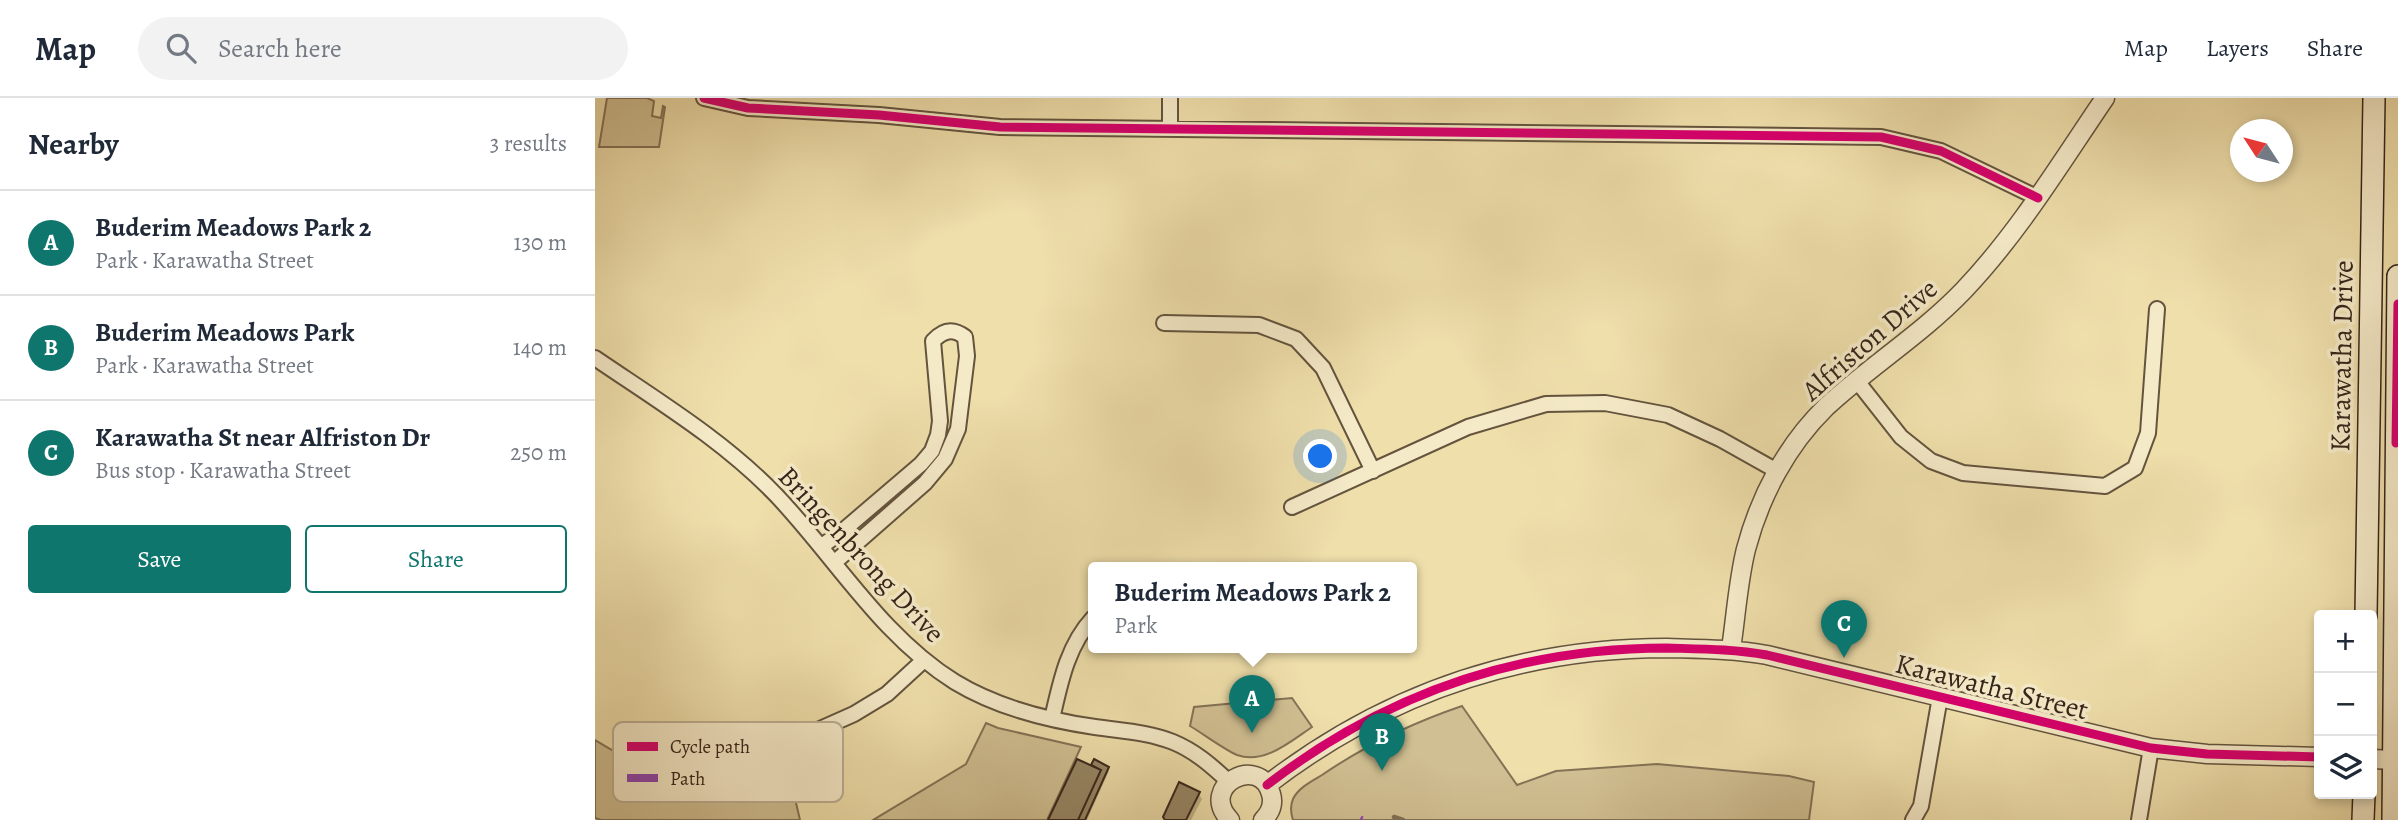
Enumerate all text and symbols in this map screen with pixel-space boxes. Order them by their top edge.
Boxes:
search box [138,17,628,80]
text: Map [35,26,96,71]
icon: search [162,29,200,67]
text: Search here [218,31,342,66]
text: Map [2124,32,2168,64]
text: Layers [2206,32,2269,64]
text: Share [2307,32,2363,64]
north arrow [2230,119,2293,182]
text: Nearby [28,124,119,164]
text: 3 results [490,128,567,159]
text: Buderim Meadows Park 2 [95,210,371,245]
text: A [44,227,58,258]
text: 130 m [514,227,567,258]
text: Park · Karawatha Street [95,245,314,276]
street label: Karawatha Drive [2321,260,2363,452]
street label: Alfriston Drive [1793,270,1946,410]
text: Buderim Meadows Park [95,315,354,350]
text: B [44,332,58,363]
text: 140 m [513,332,567,363]
text: Park · Karawatha Street [95,350,314,381]
text: Karawatha St near Alfriston Dr [95,420,430,455]
text: C [44,437,58,468]
text: 250 m [510,437,567,468]
your location [1303,439,1337,473]
text: Bus stop · Karawatha Street [95,455,351,486]
street label: Bringenbrong Drive [769,458,953,651]
button: Save [28,525,291,593]
button: Share [305,525,567,593]
popup [1088,562,1417,653]
text: Buderim Meadows Park 2 [1114,575,1391,610]
pin: C [1821,600,1867,658]
text: Park [1114,610,1157,641]
map controls [2314,610,2377,799]
button: + [2314,610,2377,673]
street label: Karawatha Street [1891,645,2092,729]
button: − [2314,673,2377,736]
pin: A [1229,675,1275,733]
pin: B [1359,713,1405,771]
legend [613,722,843,802]
text: Cycle path [670,734,750,760]
button: layers [2314,736,2377,799]
text: Path [670,766,705,792]

